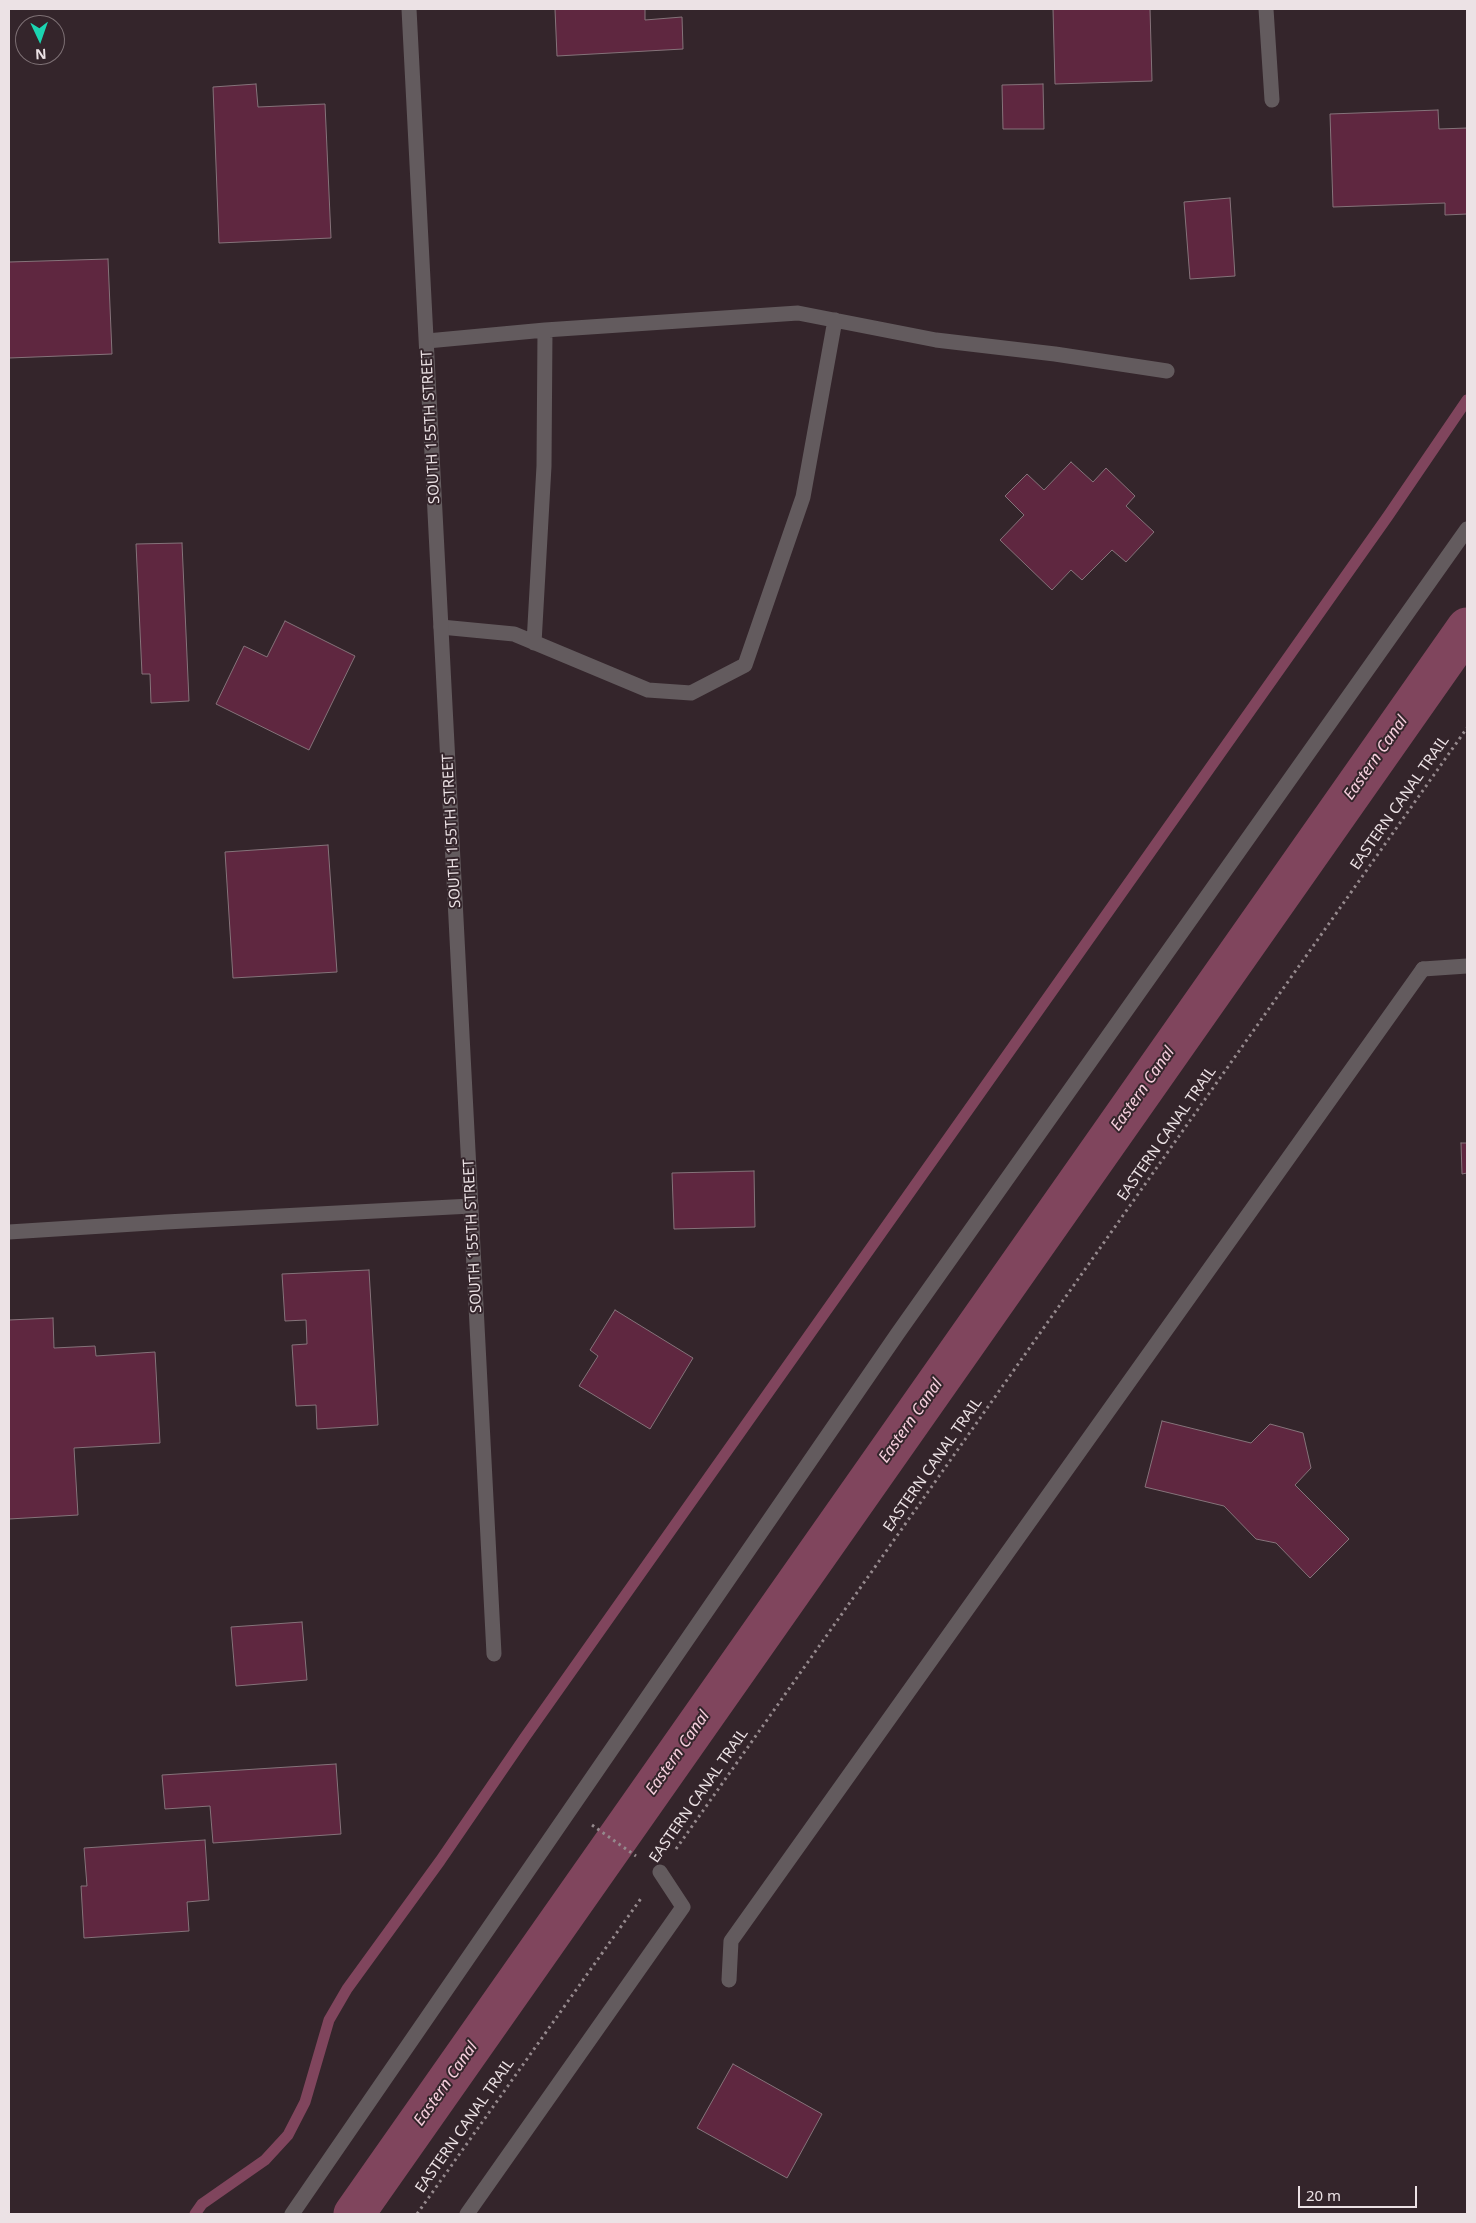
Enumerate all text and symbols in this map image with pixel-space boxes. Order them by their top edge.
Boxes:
north arrow [15,15,65,65]
text: N [35,45,47,64]
street label: SOUTH 155TH STREET [418,349,444,505]
water label: Eastern Canal [1340,712,1412,804]
street label: EASTERN CANAL TRAIL [1347,733,1453,873]
street label: SOUTH 155TH STREET [439,753,465,909]
water label: Eastern Canal [1107,1043,1179,1135]
street label: EASTERN CANAL TRAIL [1114,1064,1220,1204]
street label: SOUTH 155TH STREET [460,1158,486,1314]
water label: Eastern Canal [875,1375,947,1467]
street label: EASTERN CANAL TRAIL [880,1395,986,1535]
water label: Eastern Canal [642,1707,714,1799]
street label: EASTERN CANAL TRAIL [646,1726,752,1866]
water label: Eastern Canal [410,2038,482,2130]
street label: EASTERN CANAL TRAIL [412,2056,518,2196]
scale bar [1301,2176,1420,2208]
text: 20 m [1306,2185,1341,2205]

